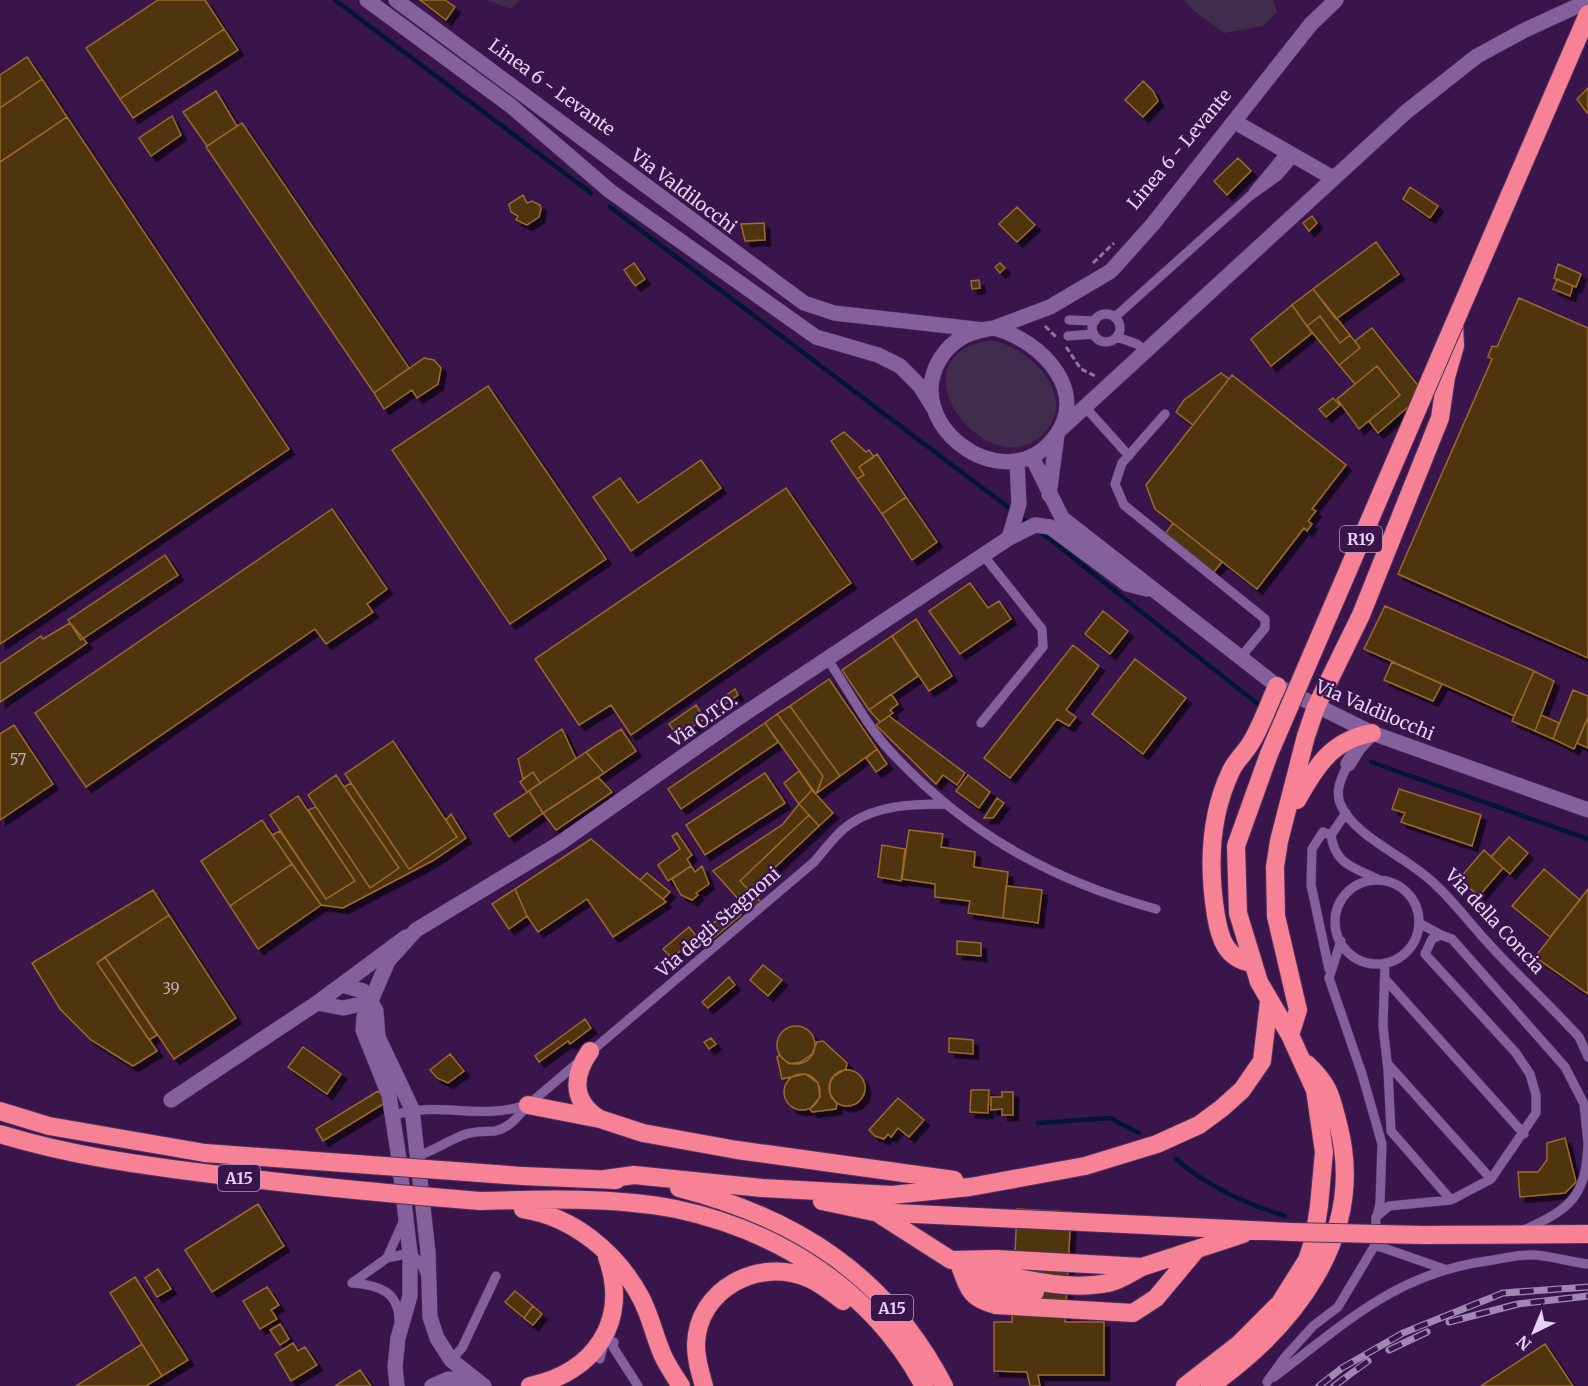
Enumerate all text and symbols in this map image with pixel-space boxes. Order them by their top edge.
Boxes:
street label: Linea 6 - Levante [484,34,620,140]
street label: Linea 6 - Levante [1122,84,1236,214]
street label: Via Valdilocchi [626,143,742,238]
road number: R19 [1340,526,1382,552]
street label: Via Valdilocchi [1311,674,1438,745]
street label: Via O.T.O. [663,688,742,752]
house number: 57 [10,750,27,769]
street label: Via degli Stagnoni [650,862,785,983]
street label: Via della Concia [1440,863,1550,979]
house number: 39 [162,979,180,998]
road number: A15 [218,1165,260,1191]
road number: A15 [871,1295,913,1321]
north arrow [1504,1302,1564,1362]
text: N [1512,1331,1535,1355]

